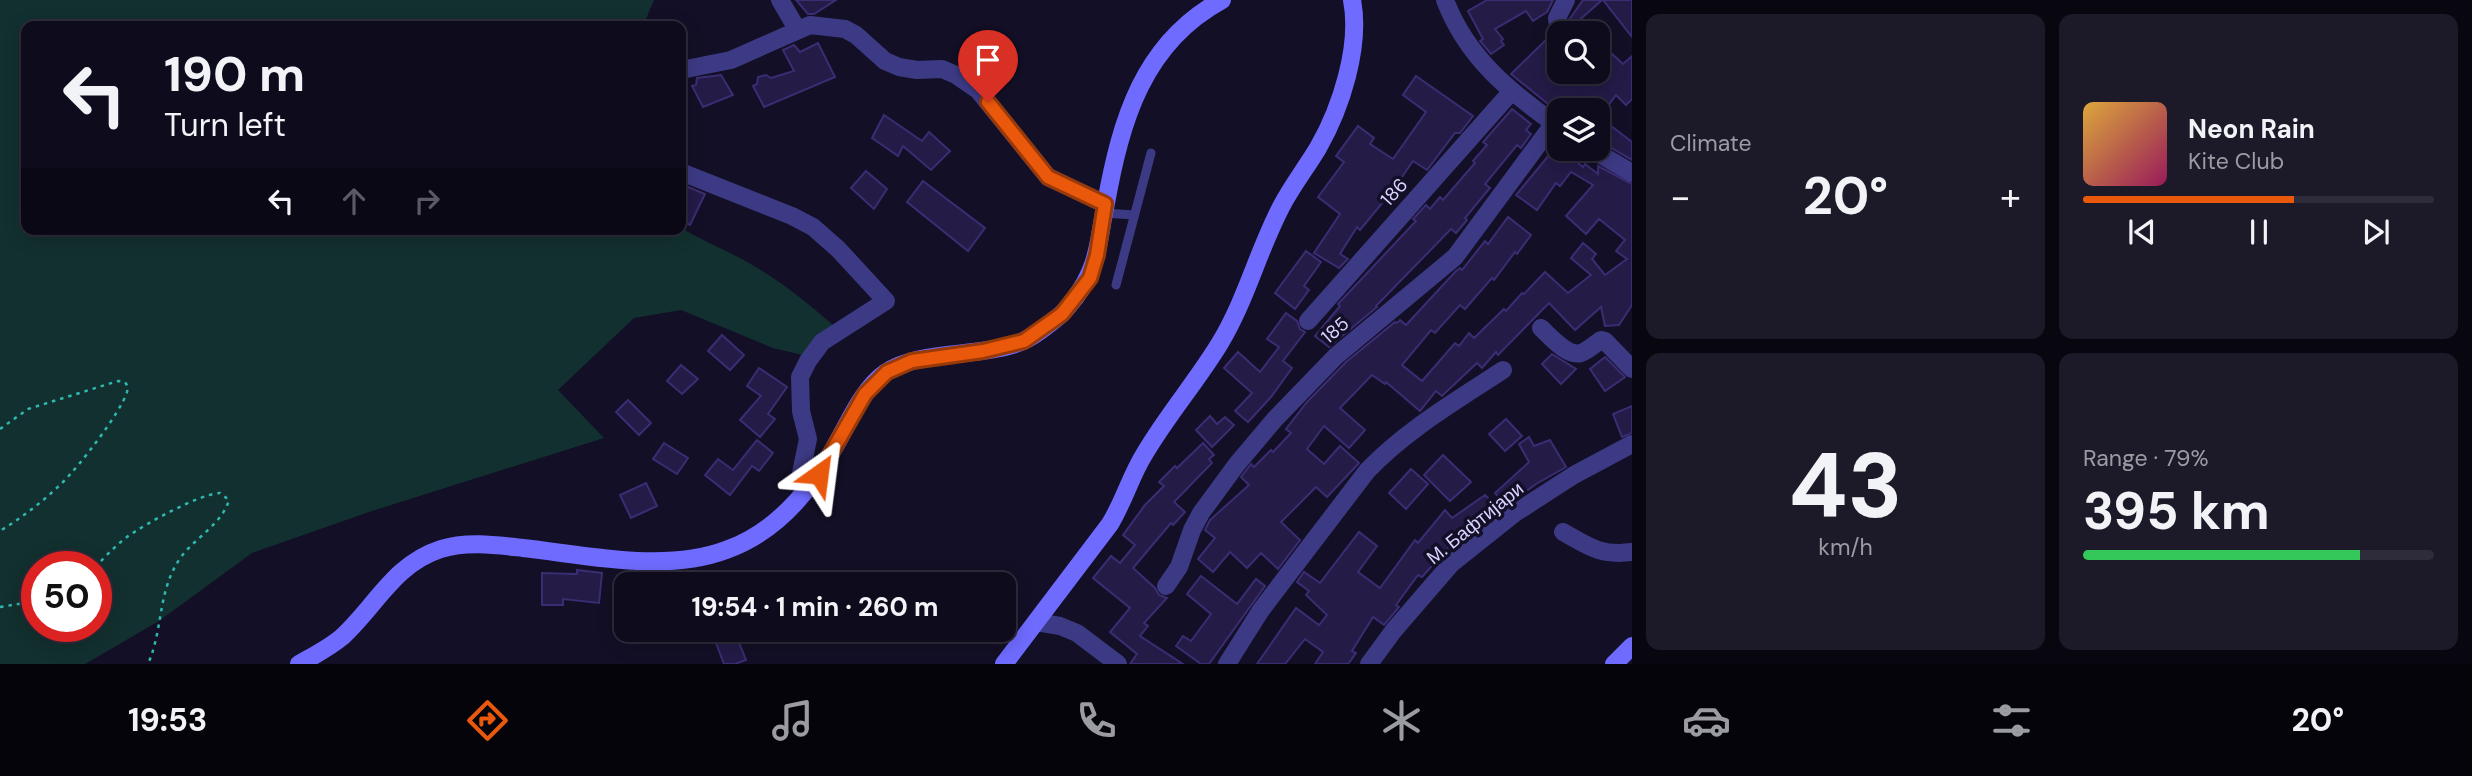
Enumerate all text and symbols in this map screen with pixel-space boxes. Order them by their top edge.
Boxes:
map controls [1547,21,1610,161]
button: search [1547,21,1610,84]
pin [958,30,1018,102]
icon: arrive [969,41,1007,79]
text: 190 m [164,42,305,106]
icon: left [49,49,140,140]
button: layers [1547,98,1610,161]
text: Turn left [164,104,286,146]
text: Neon Rain [2188,112,2315,146]
text: Climate [1670,128,1752,158]
text: Kite Club [2188,146,2284,176]
text: 20° [1803,162,1888,230]
text: − [1670,172,1691,222]
text: + [2000,172,2021,222]
street label: 186 [1375,173,1413,211]
icon: left [262,182,300,220]
icon: ahead [335,182,373,220]
icon: right [408,182,446,220]
icon: previous [2123,213,2161,251]
icon: pause [2240,213,2278,251]
icon: next [2357,213,2395,251]
street label: 185 [1316,311,1354,349]
text: 43 [1788,427,1903,545]
position arrow [782,437,856,511]
text: Range · 79% [2083,443,2209,473]
street label: М. Бафтијари [1421,476,1529,570]
text: 395 km [2083,477,2270,545]
text: km/h [1818,532,1873,562]
speed limit sign: 50 [21,551,112,642]
text: 19:54 · 1 min · 260 m [692,590,938,624]
icon: directions [463,696,512,745]
icon: music [768,696,817,745]
icon: phone [1072,696,1121,745]
icon: climate [1377,696,1426,745]
icon: car [1682,696,1731,745]
icon: filters [1987,696,2036,745]
text: 19:53 [128,699,207,741]
text: 20° [2292,699,2344,741]

